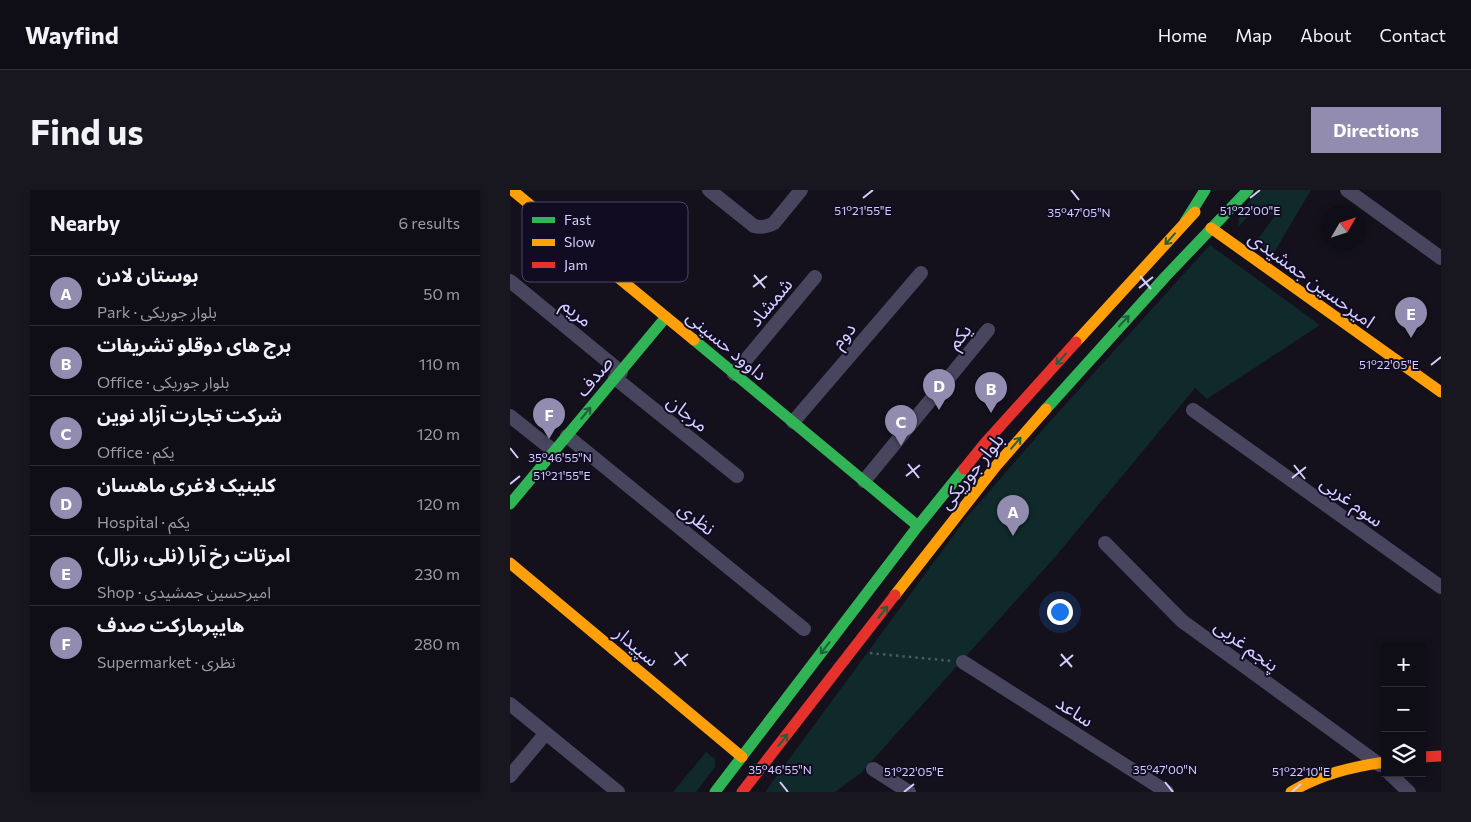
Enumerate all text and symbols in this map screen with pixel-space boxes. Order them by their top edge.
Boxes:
text: Wayfind [25,20,119,49]
text: Home [1158,24,1207,46]
text: Map [1235,24,1272,46]
text: About [1300,24,1352,46]
text: Contact [1380,24,1446,46]
button: Directions [1311,107,1441,153]
text: Find us [30,109,144,152]
legend [522,202,688,282]
text: 51°21'55"E [834,203,892,217]
text: 51°22'00"E [1220,203,1280,217]
text: 35°47'05"N [1047,205,1111,219]
north arrow [1321,205,1366,250]
text: Nearby [50,210,120,235]
text: Fast [564,211,591,228]
text: 6 results [399,213,460,232]
street label: امیرحسین جمشیدی [1244,225,1380,333]
one-way arrow [1164,232,1176,245]
text: Slow [564,233,595,250]
text: Jam [564,256,588,273]
text: بوستان لادن [97,263,198,286]
street label: شمشاد [743,273,797,331]
text: A [60,284,72,303]
text: 50 m [423,284,460,303]
street label: مریم [555,292,597,334]
pin: E [1395,297,1427,338]
text: Park · بلوار جوریکی [97,302,217,321]
street label: داوود حسینی [682,304,772,386]
one-way arrow [1118,315,1130,328]
street label: دوم [825,317,863,355]
street label: یکم [941,318,979,356]
text: برج های دوقلو تشریفات [97,333,291,356]
street label: صدف [570,351,617,401]
one-way arrow [1055,353,1067,366]
text: B [61,354,71,373]
text: 110 m [419,354,460,373]
text: 51°22'05"E [1359,357,1419,371]
pin: D [923,369,955,410]
text: Office · بلوار جوریکی [97,372,229,391]
pin: B [975,372,1007,413]
street label: مرجان [662,389,714,437]
pin: F [533,398,565,439]
text: شرکت تجارت آزاد نوین [97,403,282,426]
pin: C [885,405,917,446]
one-way arrow [581,407,592,420]
text: C [61,424,71,443]
text: 120 m [417,424,460,443]
street label: بلوار جوریکی [933,428,1009,514]
one-way arrow [1011,437,1022,450]
text: Office · یکم [97,442,175,461]
text: 35°46'55"N [528,450,592,464]
text: 51°21'55"E [533,468,591,482]
street label: سوم غربی [1314,470,1388,534]
text: کلینیک لاغری ماهسان [97,473,276,496]
text: D [60,494,72,513]
text: 120 m [417,494,460,513]
pin: A [997,495,1029,536]
street label: نظری [674,496,720,540]
text: Hospital · یکم [97,512,190,531]
text: امرتات رخ آرا (نلی، رزال) [97,543,290,566]
text: E [61,564,71,583]
text: 230 m [415,564,460,583]
text: Shop · امیرحسین جمشیدی [97,582,271,601]
your location [1047,599,1073,625]
one-way arrow [878,606,889,619]
text: هایپرمارکت صدف [97,613,244,636]
street label: پنجم غربی [1208,613,1284,679]
street label: سپیدار [608,620,664,672]
text: F [61,634,71,653]
text: 280 m [414,634,460,653]
one-way arrow [820,642,831,655]
map controls [1381,642,1426,777]
button: + [1381,642,1426,687]
text: Supermarket · نظری [97,652,236,671]
button: − [1381,687,1426,732]
street label: ساعد [1052,690,1098,731]
button: layers [1381,732,1426,777]
one-way arrow [778,734,789,747]
text: 35°46'55"N [748,762,812,776]
text: 35°47'00"N [1133,762,1197,776]
text: 51°22'05"E [884,764,944,778]
text: 51°22'10"E [1272,764,1330,778]

